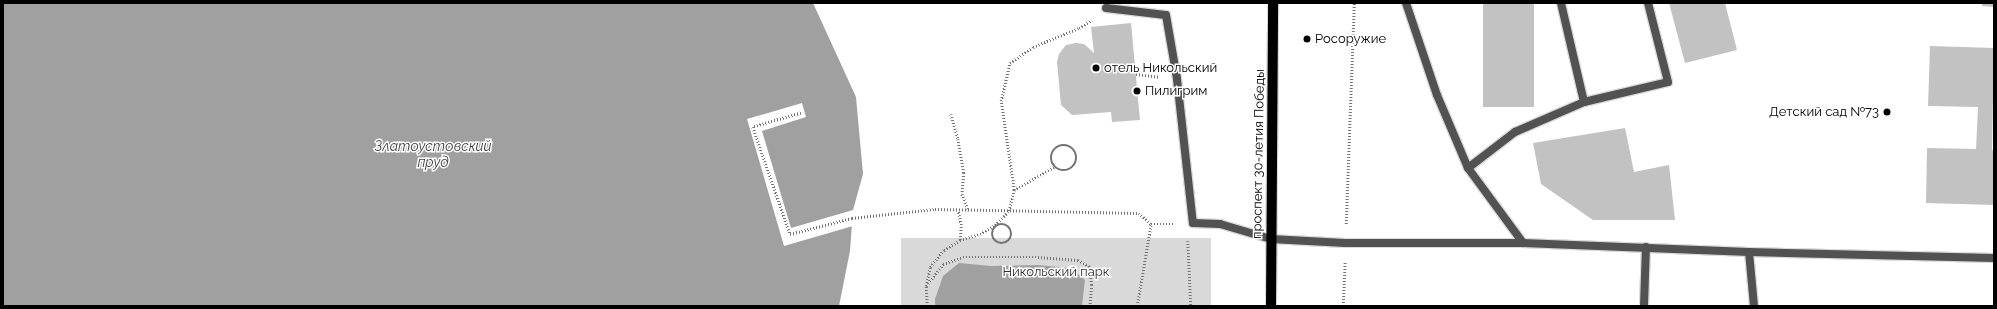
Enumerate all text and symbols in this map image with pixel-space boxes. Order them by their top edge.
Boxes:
place label: Росоружие [1315,31,1386,47]
marker: Росоружие [1302,34,1312,44]
place label: отель Никольский [1104,60,1217,76]
marker: отель Никольский [1091,63,1101,73]
street label: проспект 30-летия Победы [1250,69,1268,239]
place label: Пилигрим [1145,83,1207,99]
marker: Пилигрим [1132,86,1142,96]
place label: Детский сад №73 [1769,104,1879,120]
marker: Детский сад №73 [1882,107,1892,117]
water label: Златоустовский пруд [374,138,492,170]
park label: Никольский парк [1002,264,1110,280]

